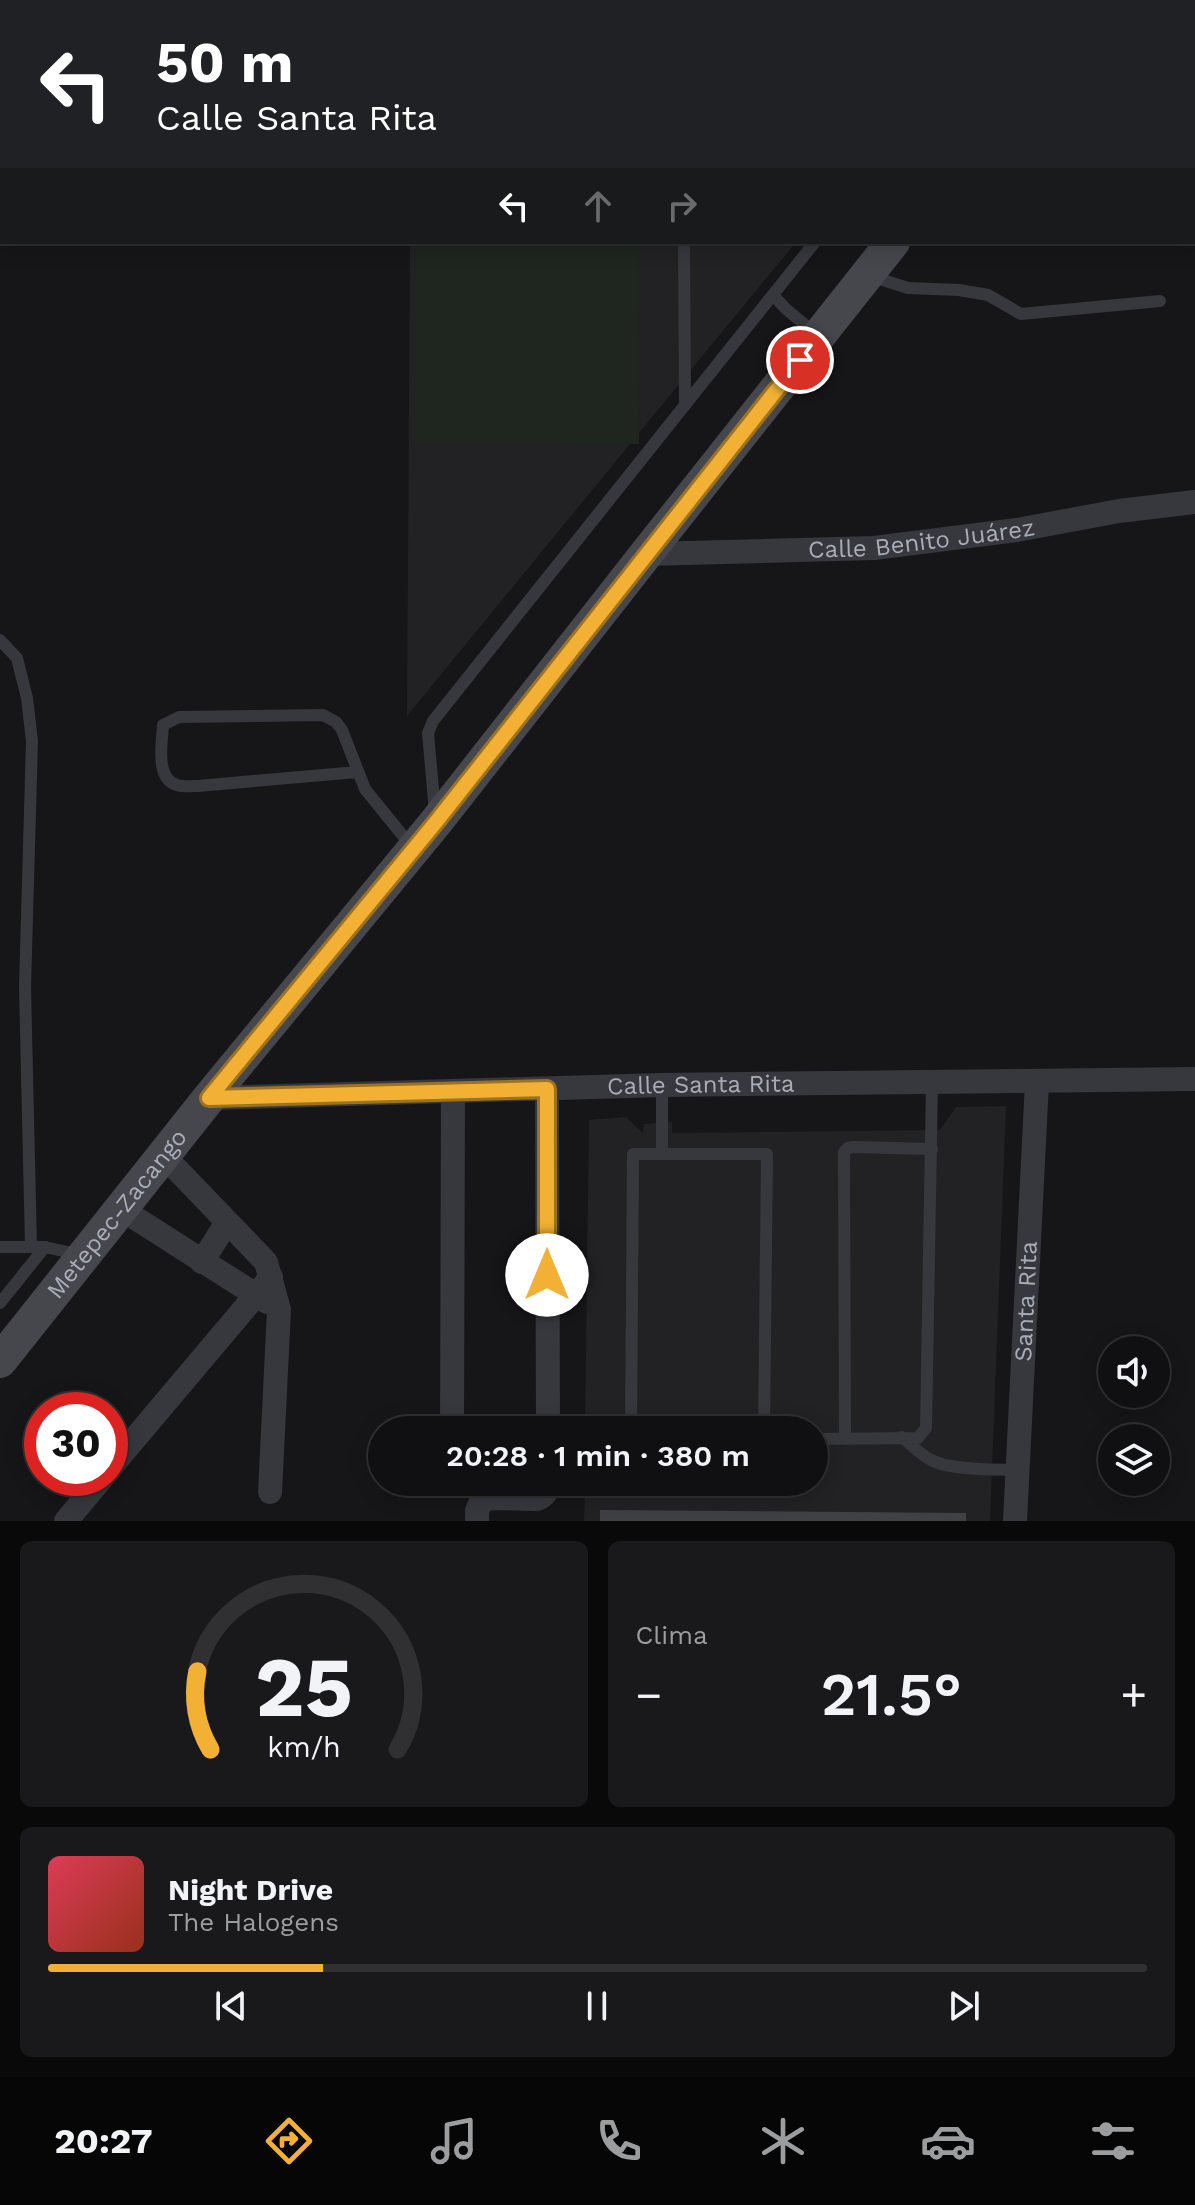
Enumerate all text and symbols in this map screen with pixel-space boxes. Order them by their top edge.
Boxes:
text: 50 m [156,30,293,96]
icon: left [24,32,128,136]
text: Calle Santa Rita [156,97,437,139]
icon: left [492,184,536,228]
icon: ahead [576,184,620,228]
icon: right [660,184,704,228]
pin [766,326,834,394]
icon: arrive [778,338,822,382]
street label: Calle Benito Juárez [808,513,1037,564]
street label: Calle Santa Rita [607,1070,795,1101]
street label: Metepec-Zacango [41,1124,193,1304]
position arrow [505,1233,589,1317]
street label: Santa Rita [1009,1240,1043,1362]
map controls [1098,1336,1170,1496]
button: sound [1098,1336,1170,1408]
speed limit sign: 30 [24,1392,128,1496]
button: layers [1098,1424,1170,1496]
text: 20:28 · 1 min · 380 m [446,1438,750,1473]
text: Clima [636,1620,708,1650]
text: 25 [255,1639,353,1736]
text: 21.5° [821,1659,962,1730]
text: − [636,1669,662,1721]
text: + [1120,1669,1147,1721]
text: km/h [267,1730,341,1764]
text: Night Drive [168,1872,333,1907]
text: The Halogens [168,1907,339,1937]
icon: previous [209,1984,253,2028]
icon: pause [575,1984,619,2028]
icon: next [942,1984,986,2028]
icon: directions [261,2113,317,2169]
icon: music [426,2113,482,2169]
icon: phone [591,2113,647,2169]
icon: climate [755,2113,811,2169]
icon: car [920,2113,976,2169]
icon: filters [1085,2113,1141,2169]
text: 20:27 [54,2120,153,2162]

